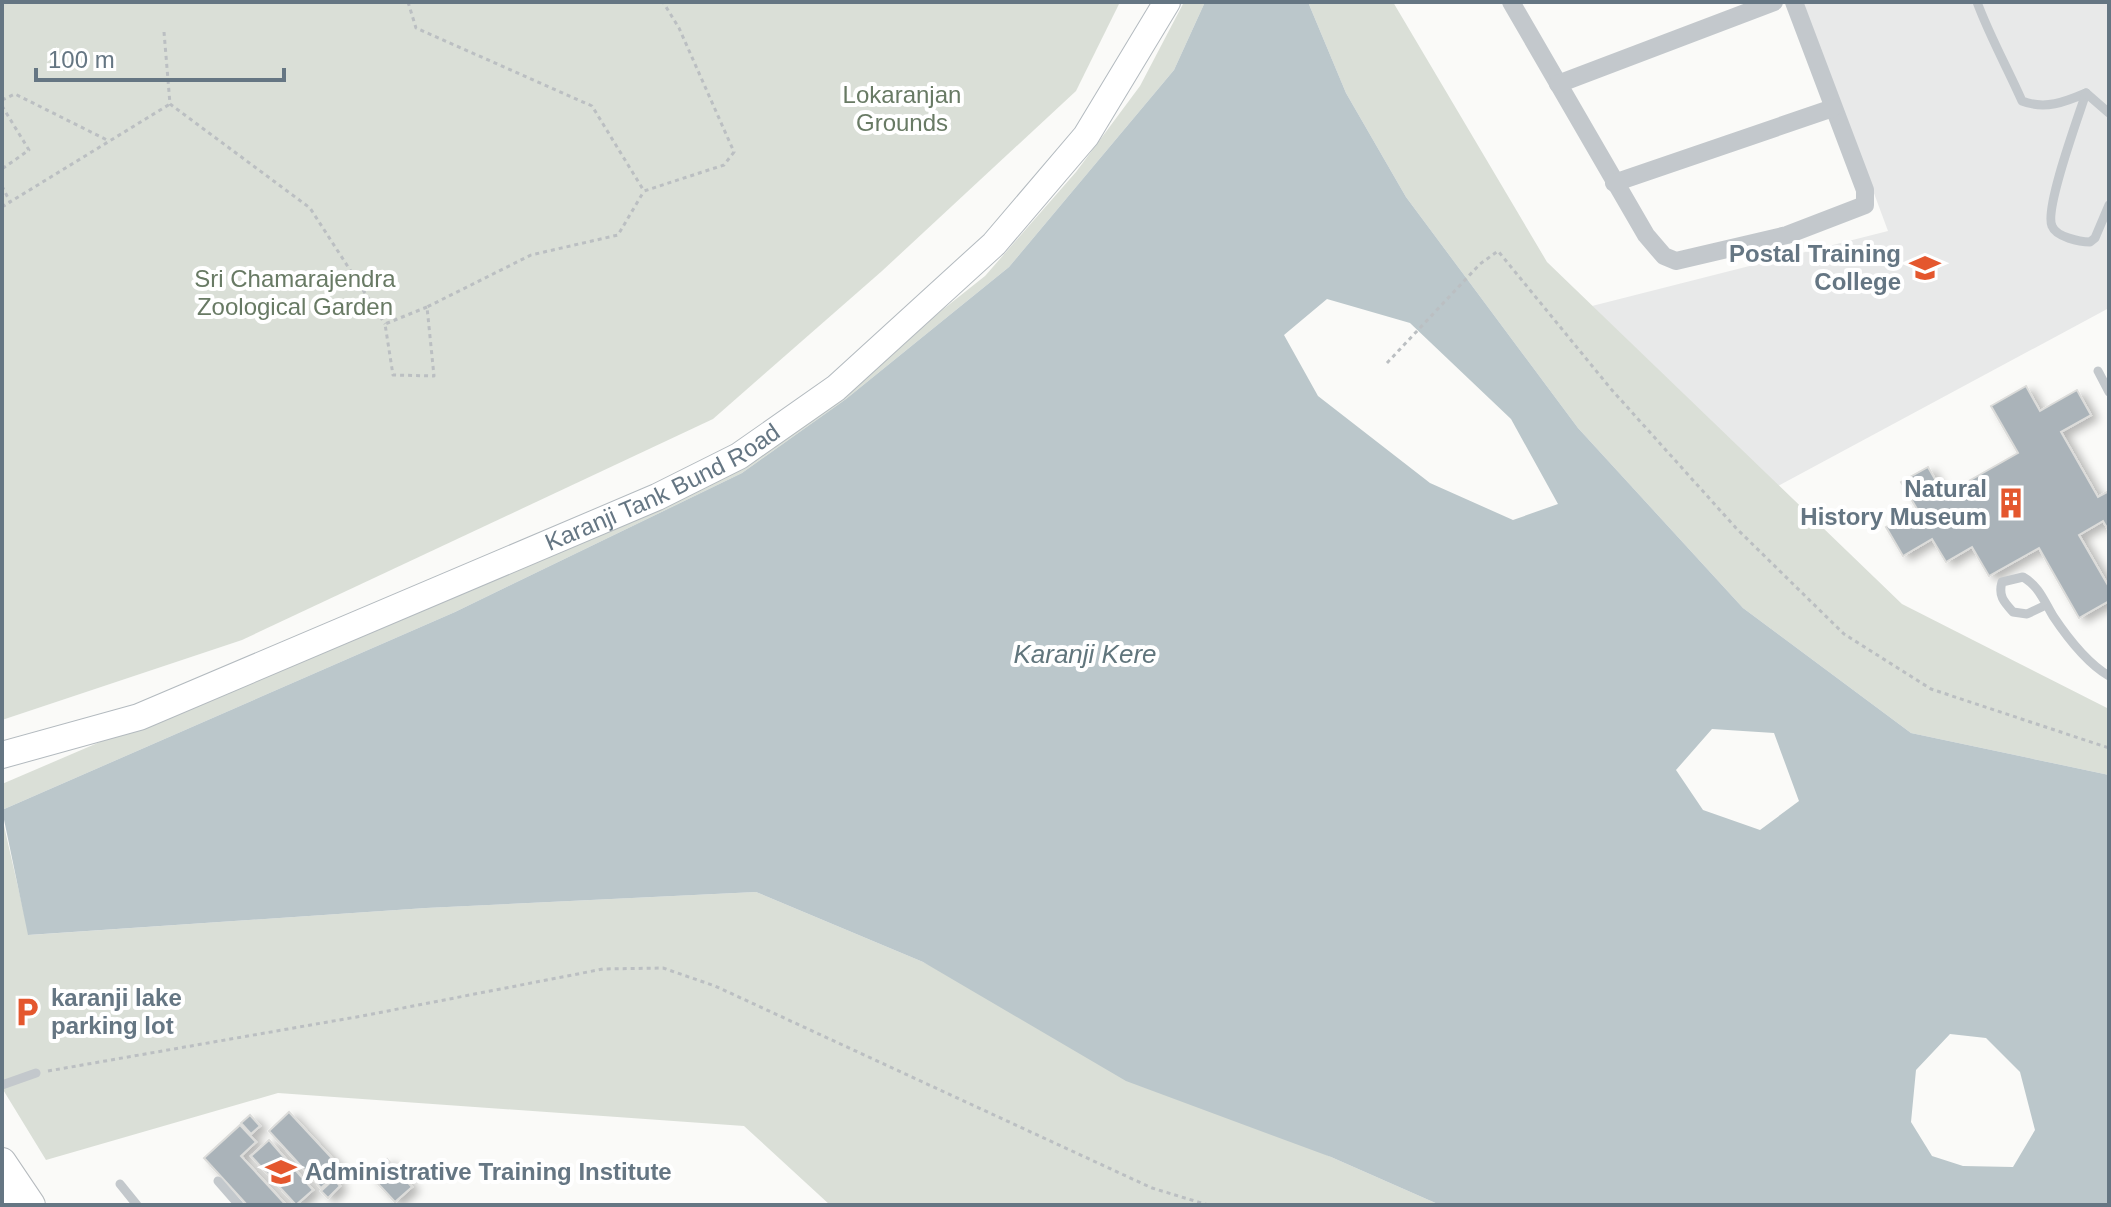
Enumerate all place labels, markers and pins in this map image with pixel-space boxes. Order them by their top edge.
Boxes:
place label: Postal Training College [1729,240,1901,295]
school or university icon: Postal Training College [1908,251,1942,285]
place label: Natural History Museum [1800,475,1987,530]
building icon: Natural History Museum [1994,486,2028,520]
place label: karanji lake parking lot [51,984,182,1039]
parking icon: karanji lake parking lot [10,995,44,1029]
school or university icon: Administrative Training Institute [264,1155,298,1189]
place label: Administrative Training Institute [305,1158,672,1185]

